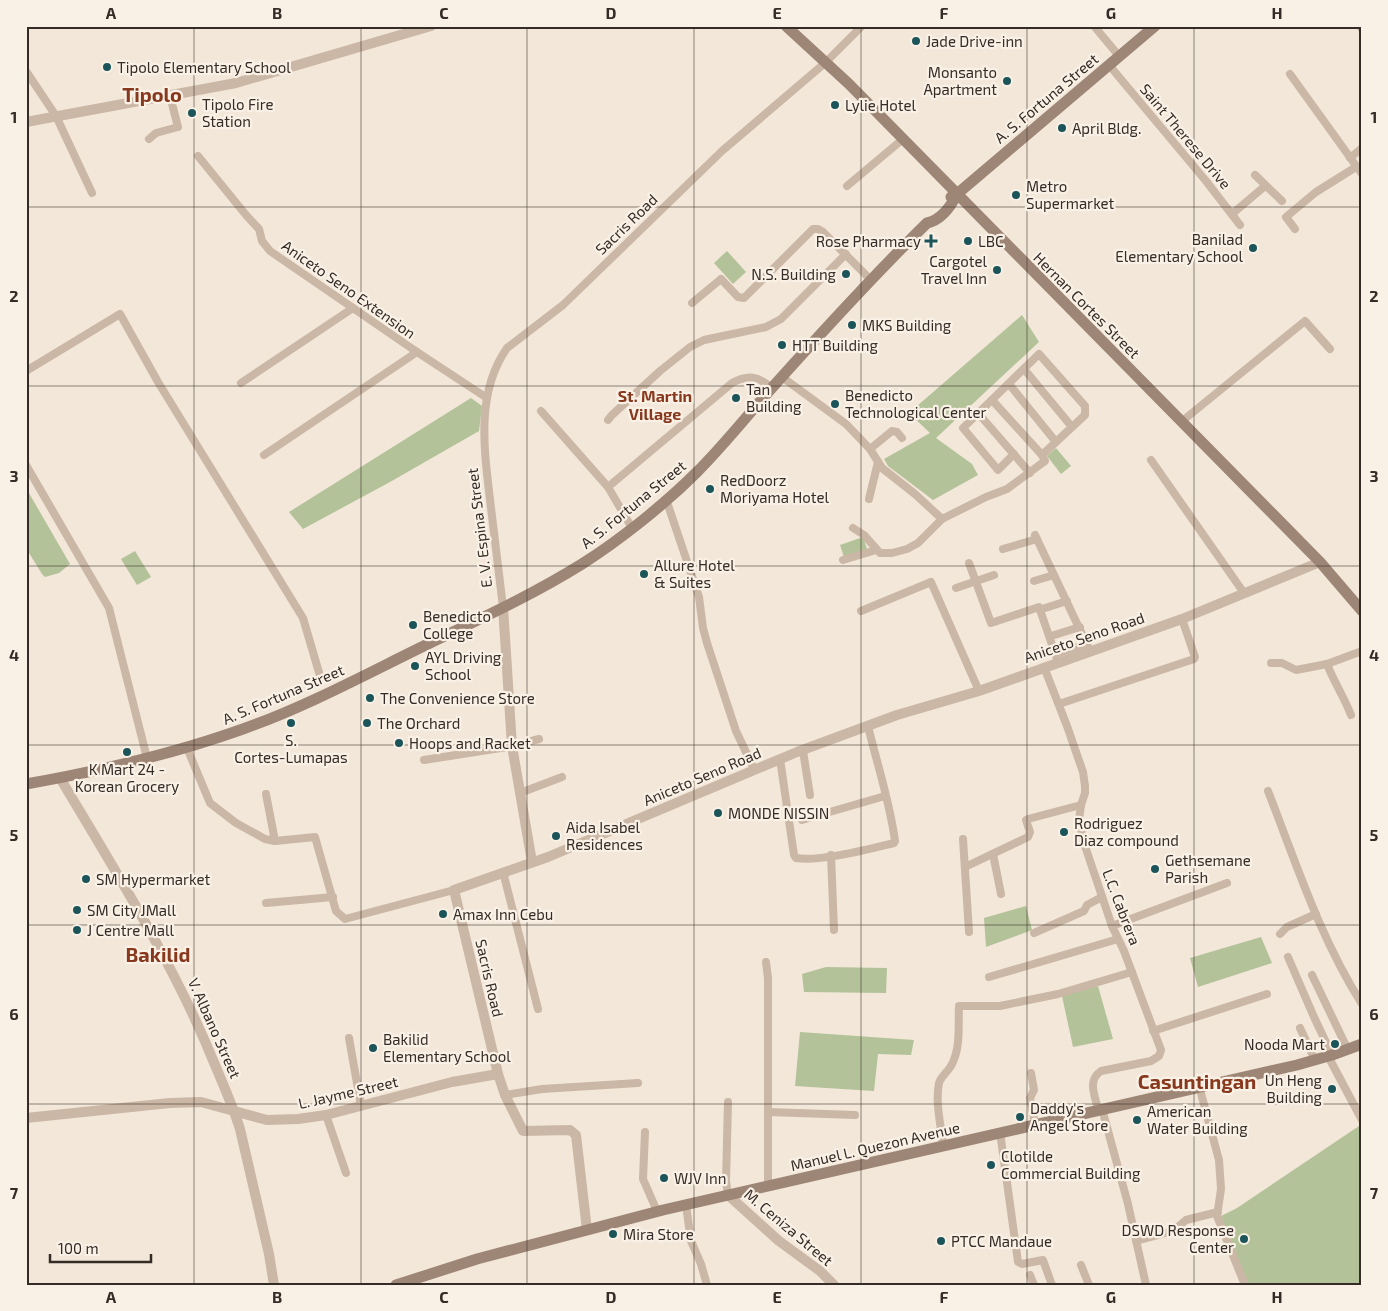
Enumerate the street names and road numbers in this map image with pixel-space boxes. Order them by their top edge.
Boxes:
street label: A. S. Fortuna Street [990,49,1102,147]
street label: Saint Therese Drive [1137,80,1235,192]
street label: Sacris Road [591,190,661,258]
street label: Aniceto Seno Extension [279,236,419,342]
street label: Hernan Cortes Street [1030,248,1144,362]
street label: A. S. Fortuna Street [577,456,689,552]
street label: E. V. Espina Street [463,467,495,589]
street label: Aniceto Seno Road [1021,608,1147,666]
street label: A. S. Fortuna Street [220,660,347,728]
street label: Aniceto Seno Road [640,743,764,809]
street label: L.C. Cabrera [1099,866,1145,948]
street label: Sacris Road [472,937,508,1019]
street label: V. Albano Street [185,975,245,1081]
street label: L. Jayme Street [296,1072,400,1112]
street label: Manuel L. Quezon Avenue [789,1118,962,1175]
street label: M. Ceniza Street [741,1185,837,1269]

